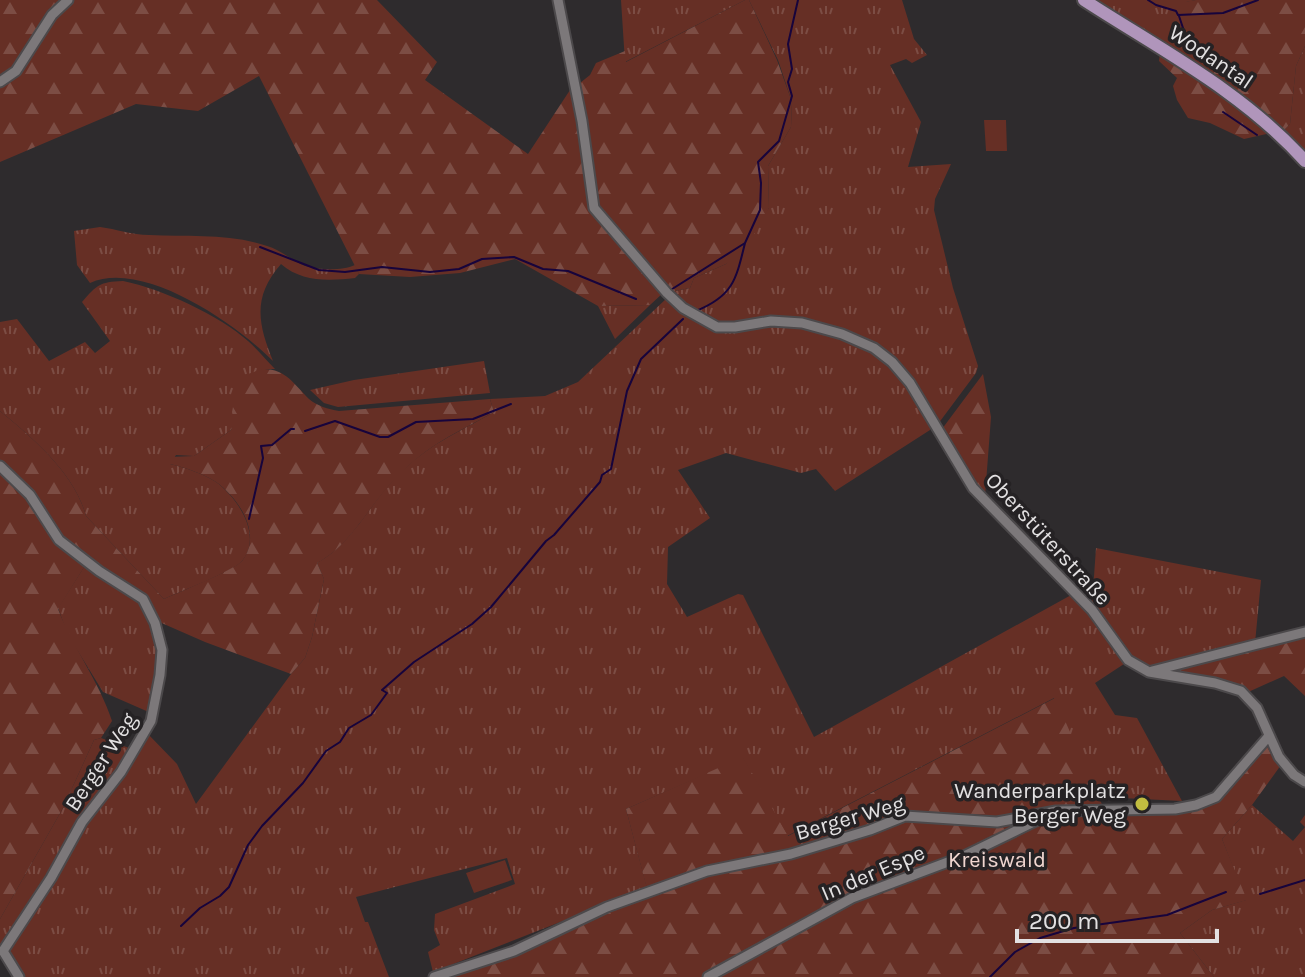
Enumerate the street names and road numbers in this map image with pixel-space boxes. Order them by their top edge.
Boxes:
street label: Wodantal [1164,19,1258,95]
street label: Oberstüterstraße [980,467,1116,611]
street label: Berger Weg [60,707,143,816]
street label: Berger Weg [793,790,908,846]
street label: In der Espe [817,839,929,907]

